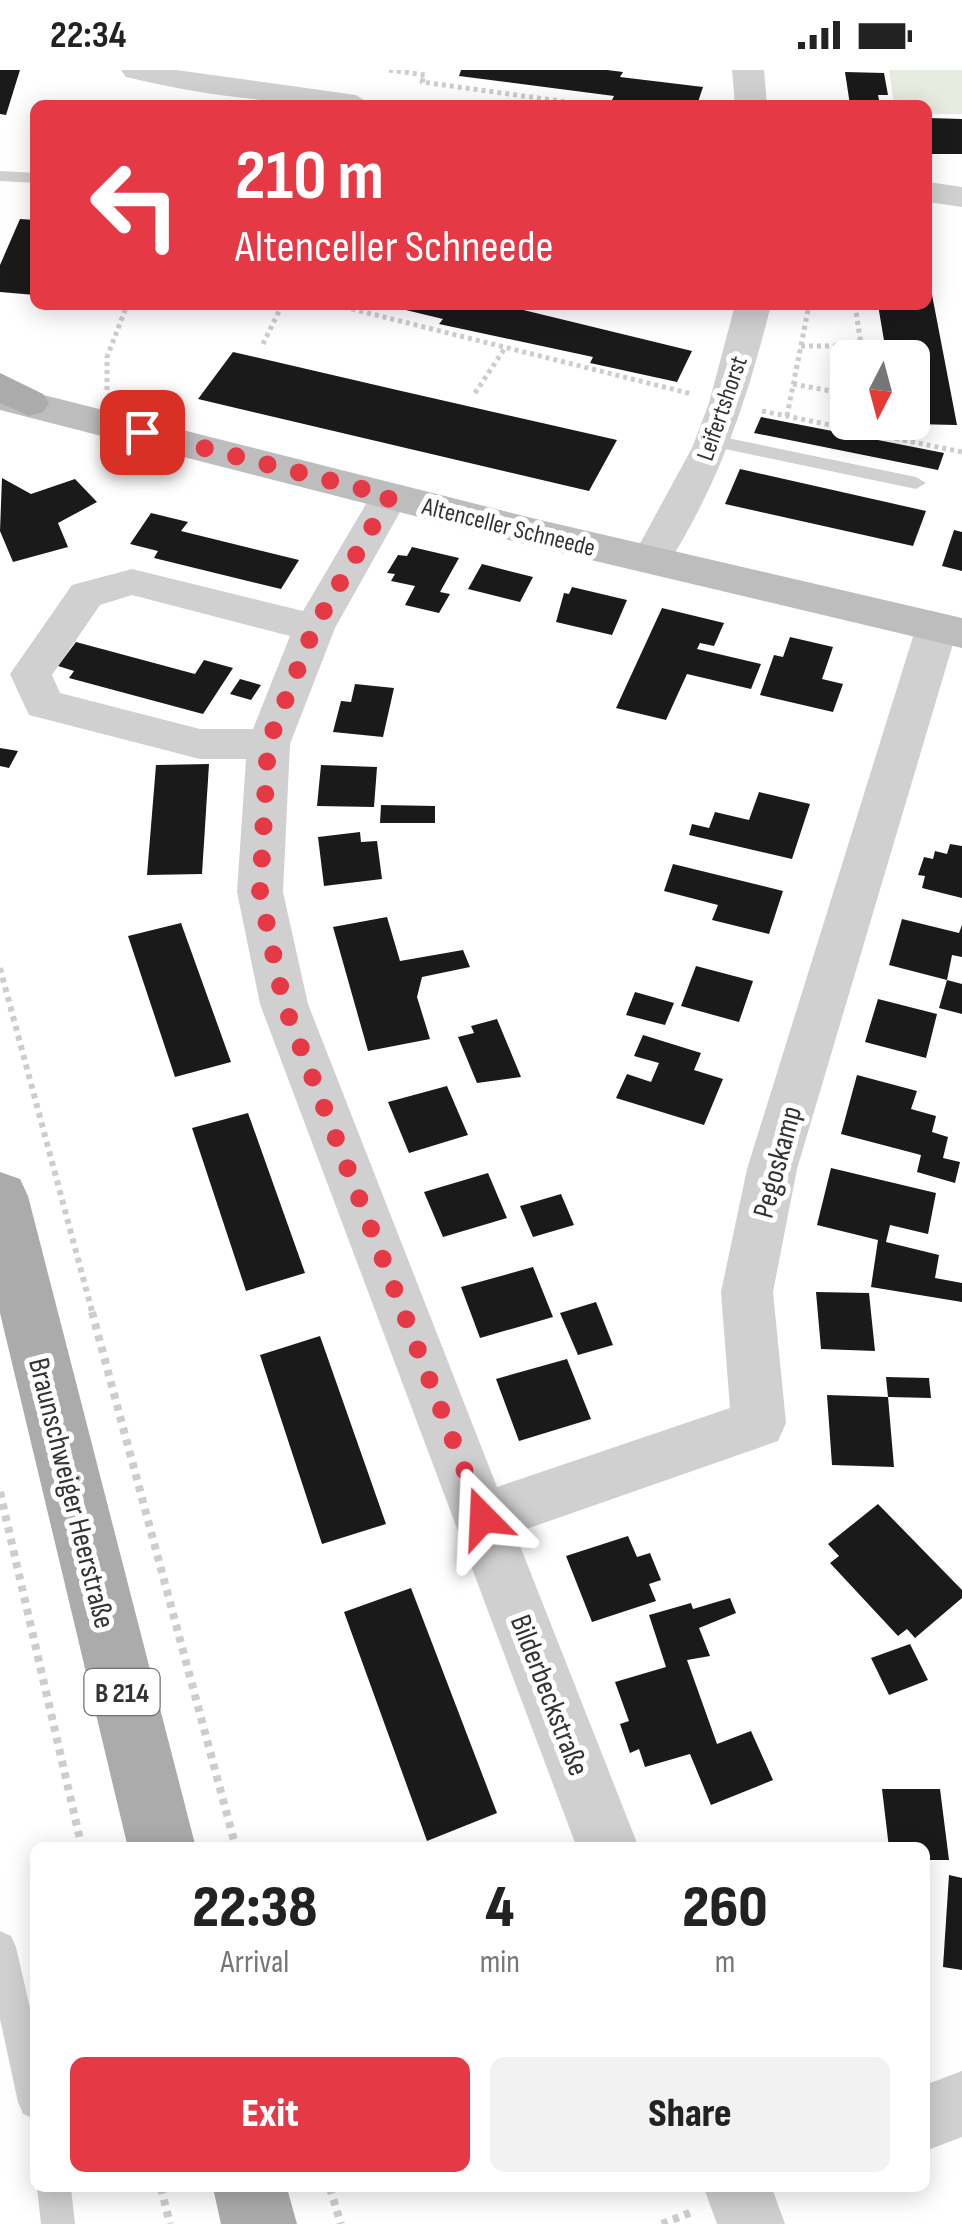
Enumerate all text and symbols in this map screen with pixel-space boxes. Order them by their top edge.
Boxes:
text: 22:34 [50,13,127,58]
text: 210 m [235,135,384,219]
icon: left [70,140,200,270]
text: Altenceller Schneede [235,220,554,275]
north arrow [830,340,930,440]
map controls [830,340,930,440]
street label: Leifertshorst [690,352,755,465]
pin [100,390,185,475]
icon: arrive [115,405,170,460]
street label: Altenceller Schneede [418,491,598,564]
street label: Pegoskamp [746,1102,810,1222]
street label: Braunschweiger Heerstraße [20,1354,122,1632]
position arrow [431,1466,535,1570]
street label: Bilderbeckstraße [502,1610,596,1781]
road number: B 214 [84,1669,160,1715]
text: 22:38 [192,1872,317,1944]
text: 4 [485,1872,514,1944]
text: 260 [682,1872,768,1944]
text: Arrival [220,1943,289,1982]
text: min [480,1943,520,1982]
text: m [715,1943,735,1982]
button: Exit [70,2057,470,2172]
button: Share [490,2057,890,2172]

